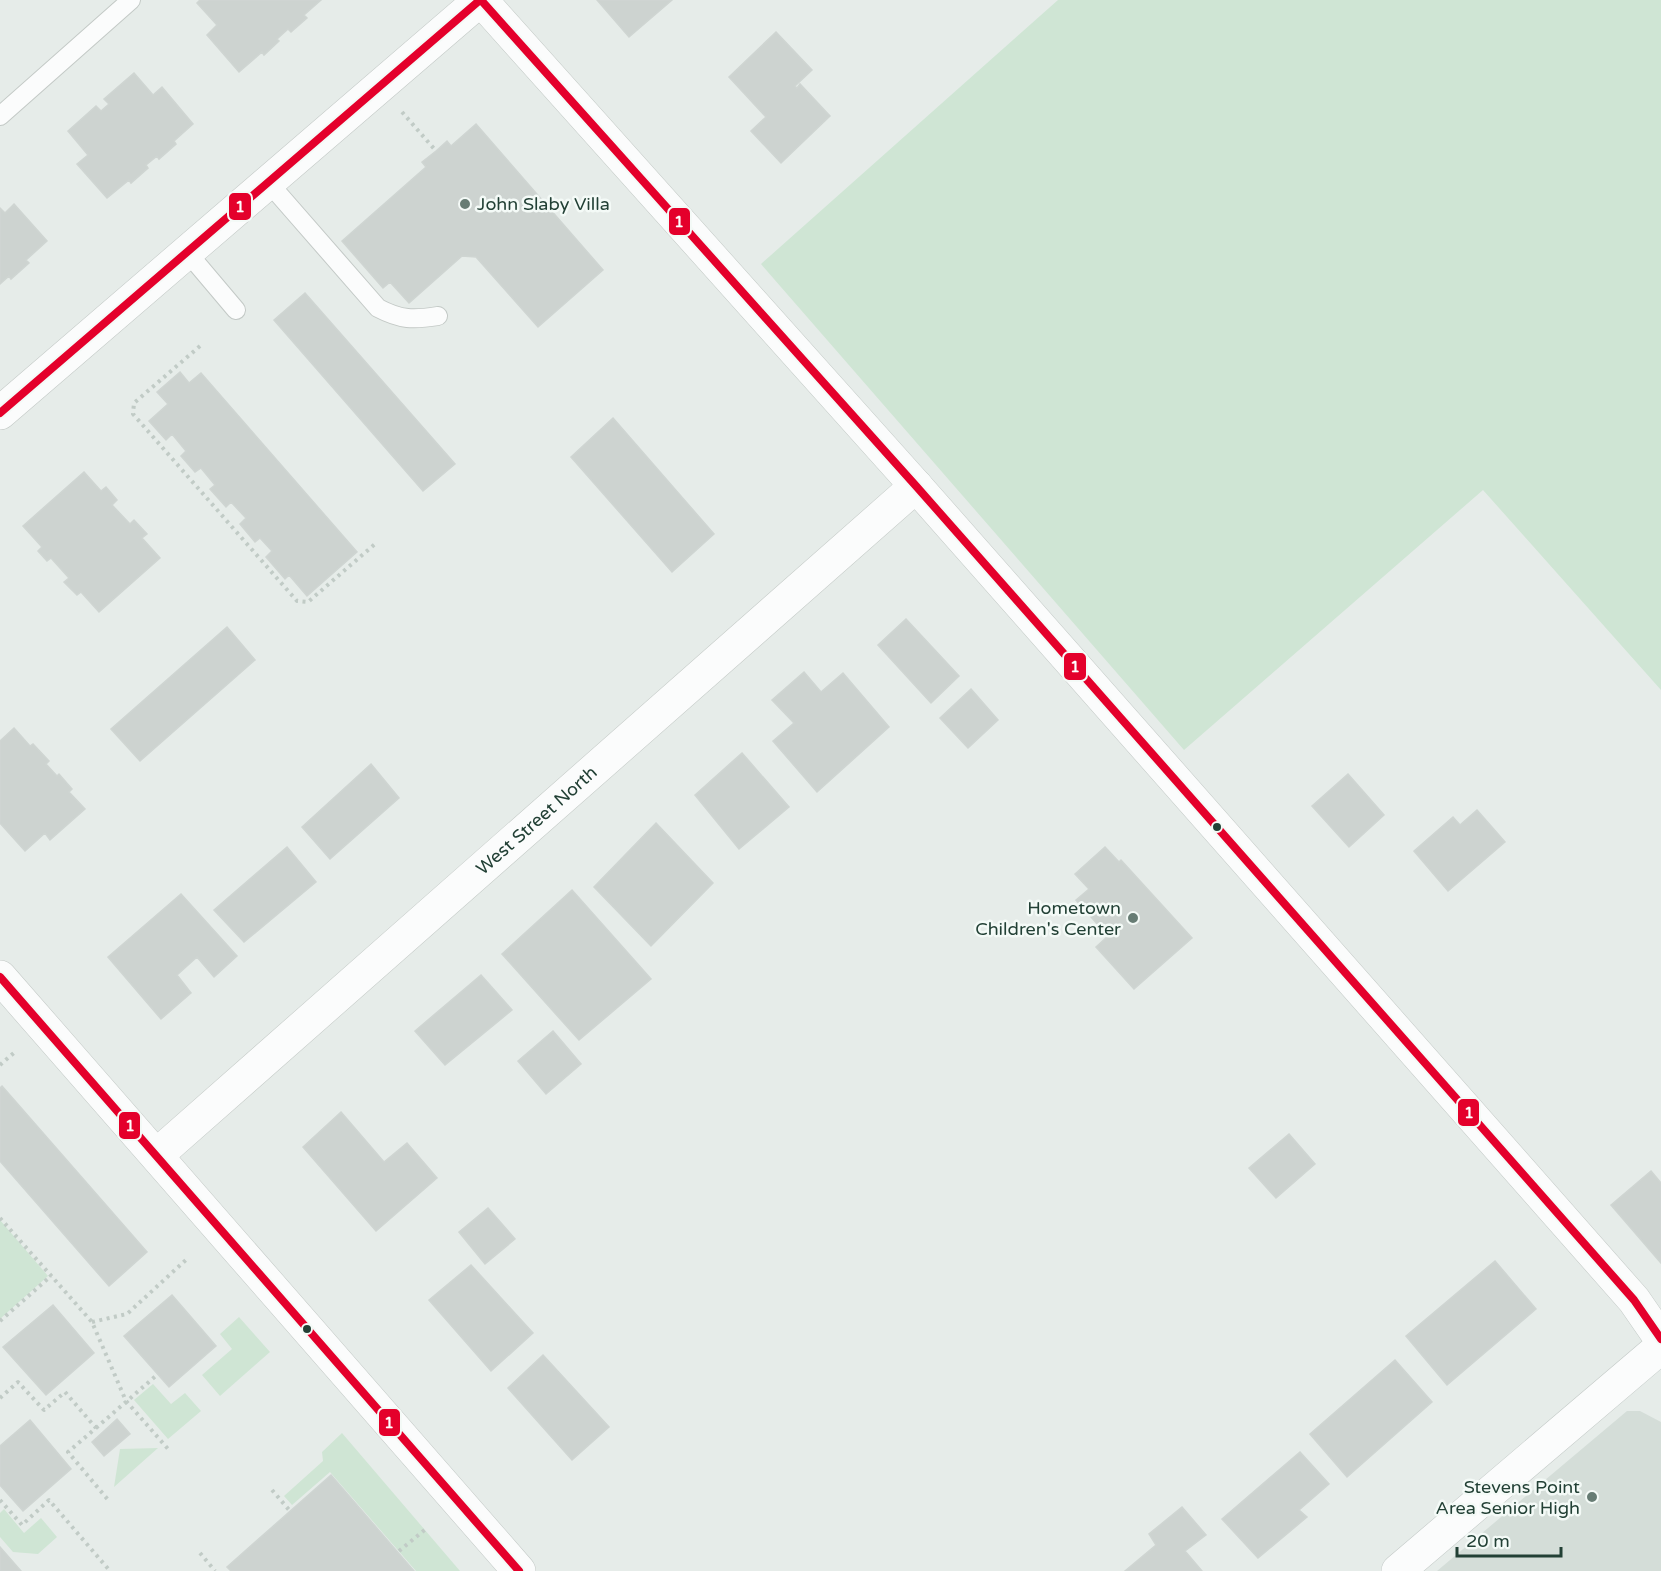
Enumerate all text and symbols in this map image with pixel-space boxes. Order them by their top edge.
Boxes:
line badge: 1 [228,192,252,221]
place label: John Slaby Villa [477,193,610,215]
text: 1 [235,197,245,217]
marker: John Slaby Villa [458,197,472,211]
line badge: 1 [668,207,691,236]
text: 1 [674,212,684,232]
line badge: 1 [1063,652,1087,681]
text: 1 [1070,657,1080,677]
street label: West Street North [472,761,602,880]
unlabelled marker [1211,821,1223,833]
place label: Hometown Children's Center [975,897,1121,940]
marker: Hometown Children's Center [1126,911,1140,925]
line badge: 1 [1457,1098,1480,1127]
text: 1 [1464,1103,1474,1123]
line badge: 1 [118,1111,141,1140]
text: 1 [125,1116,135,1136]
unlabelled marker [301,1323,313,1335]
line badge: 1 [378,1408,401,1437]
text: 1 [384,1413,394,1433]
place label: Stevens Point Area Senior High [1436,1476,1580,1519]
marker: Stevens Point Area Senior High [1585,1490,1599,1504]
scale bar [1457,1520,1560,1558]
text: 20 m [1466,1530,1510,1552]

